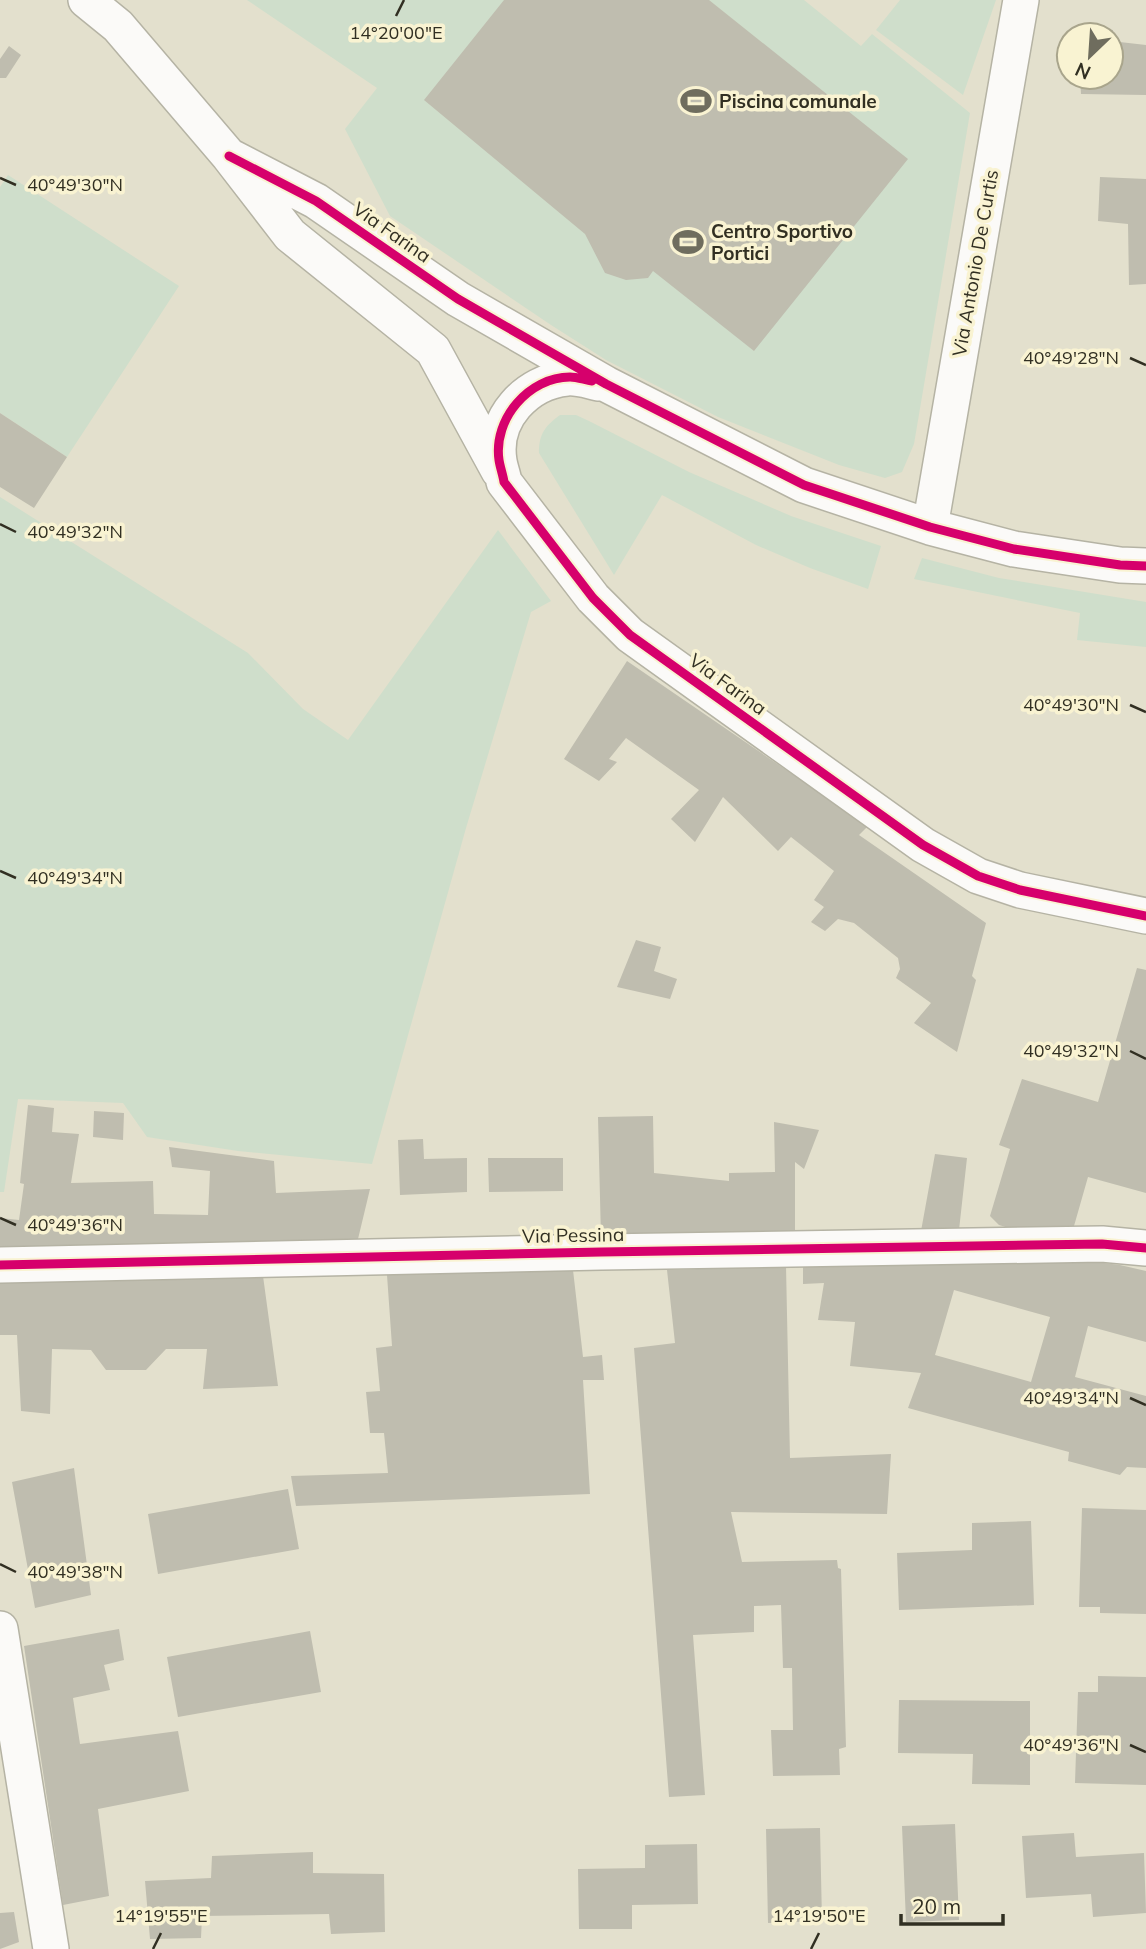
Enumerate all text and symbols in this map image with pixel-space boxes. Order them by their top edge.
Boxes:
text: 14°20'00"E [349,21,443,44]
north arrow [1055,21,1125,91]
text: N [1071,57,1094,85]
sports icon: Piscina comunale [679,84,713,118]
place label: Piscina comunale [719,89,877,113]
street label: Via Antonio De Curtis [947,168,1003,358]
text: 40°49'30"N [27,173,123,196]
street label: Via Farina [348,196,436,268]
place label: Centro Sportivo Portici [711,219,853,265]
sports icon: Centro Sportivo Portici [671,225,705,259]
text: 40°49'28"N [1023,346,1119,369]
text: 40°49'32"N [27,520,123,543]
street label: Via Farina [685,648,771,720]
text: 40°49'30"N [1023,693,1119,716]
text: 40°49'34"N [27,866,123,889]
text: 40°49'32"N [1023,1039,1119,1062]
text: 40°49'36"N [27,1213,123,1236]
street label: Via Pessina [522,1222,624,1248]
text: 40°49'34"N [1023,1386,1119,1409]
text: 40°49'38"N [27,1560,123,1583]
text: 40°49'36"N [1023,1733,1119,1756]
scale bar [901,1882,1002,1926]
text: 20 m [912,1893,961,1919]
text: 14°19'55"E [114,1904,208,1927]
text: 14°19'50"E [772,1904,866,1927]

